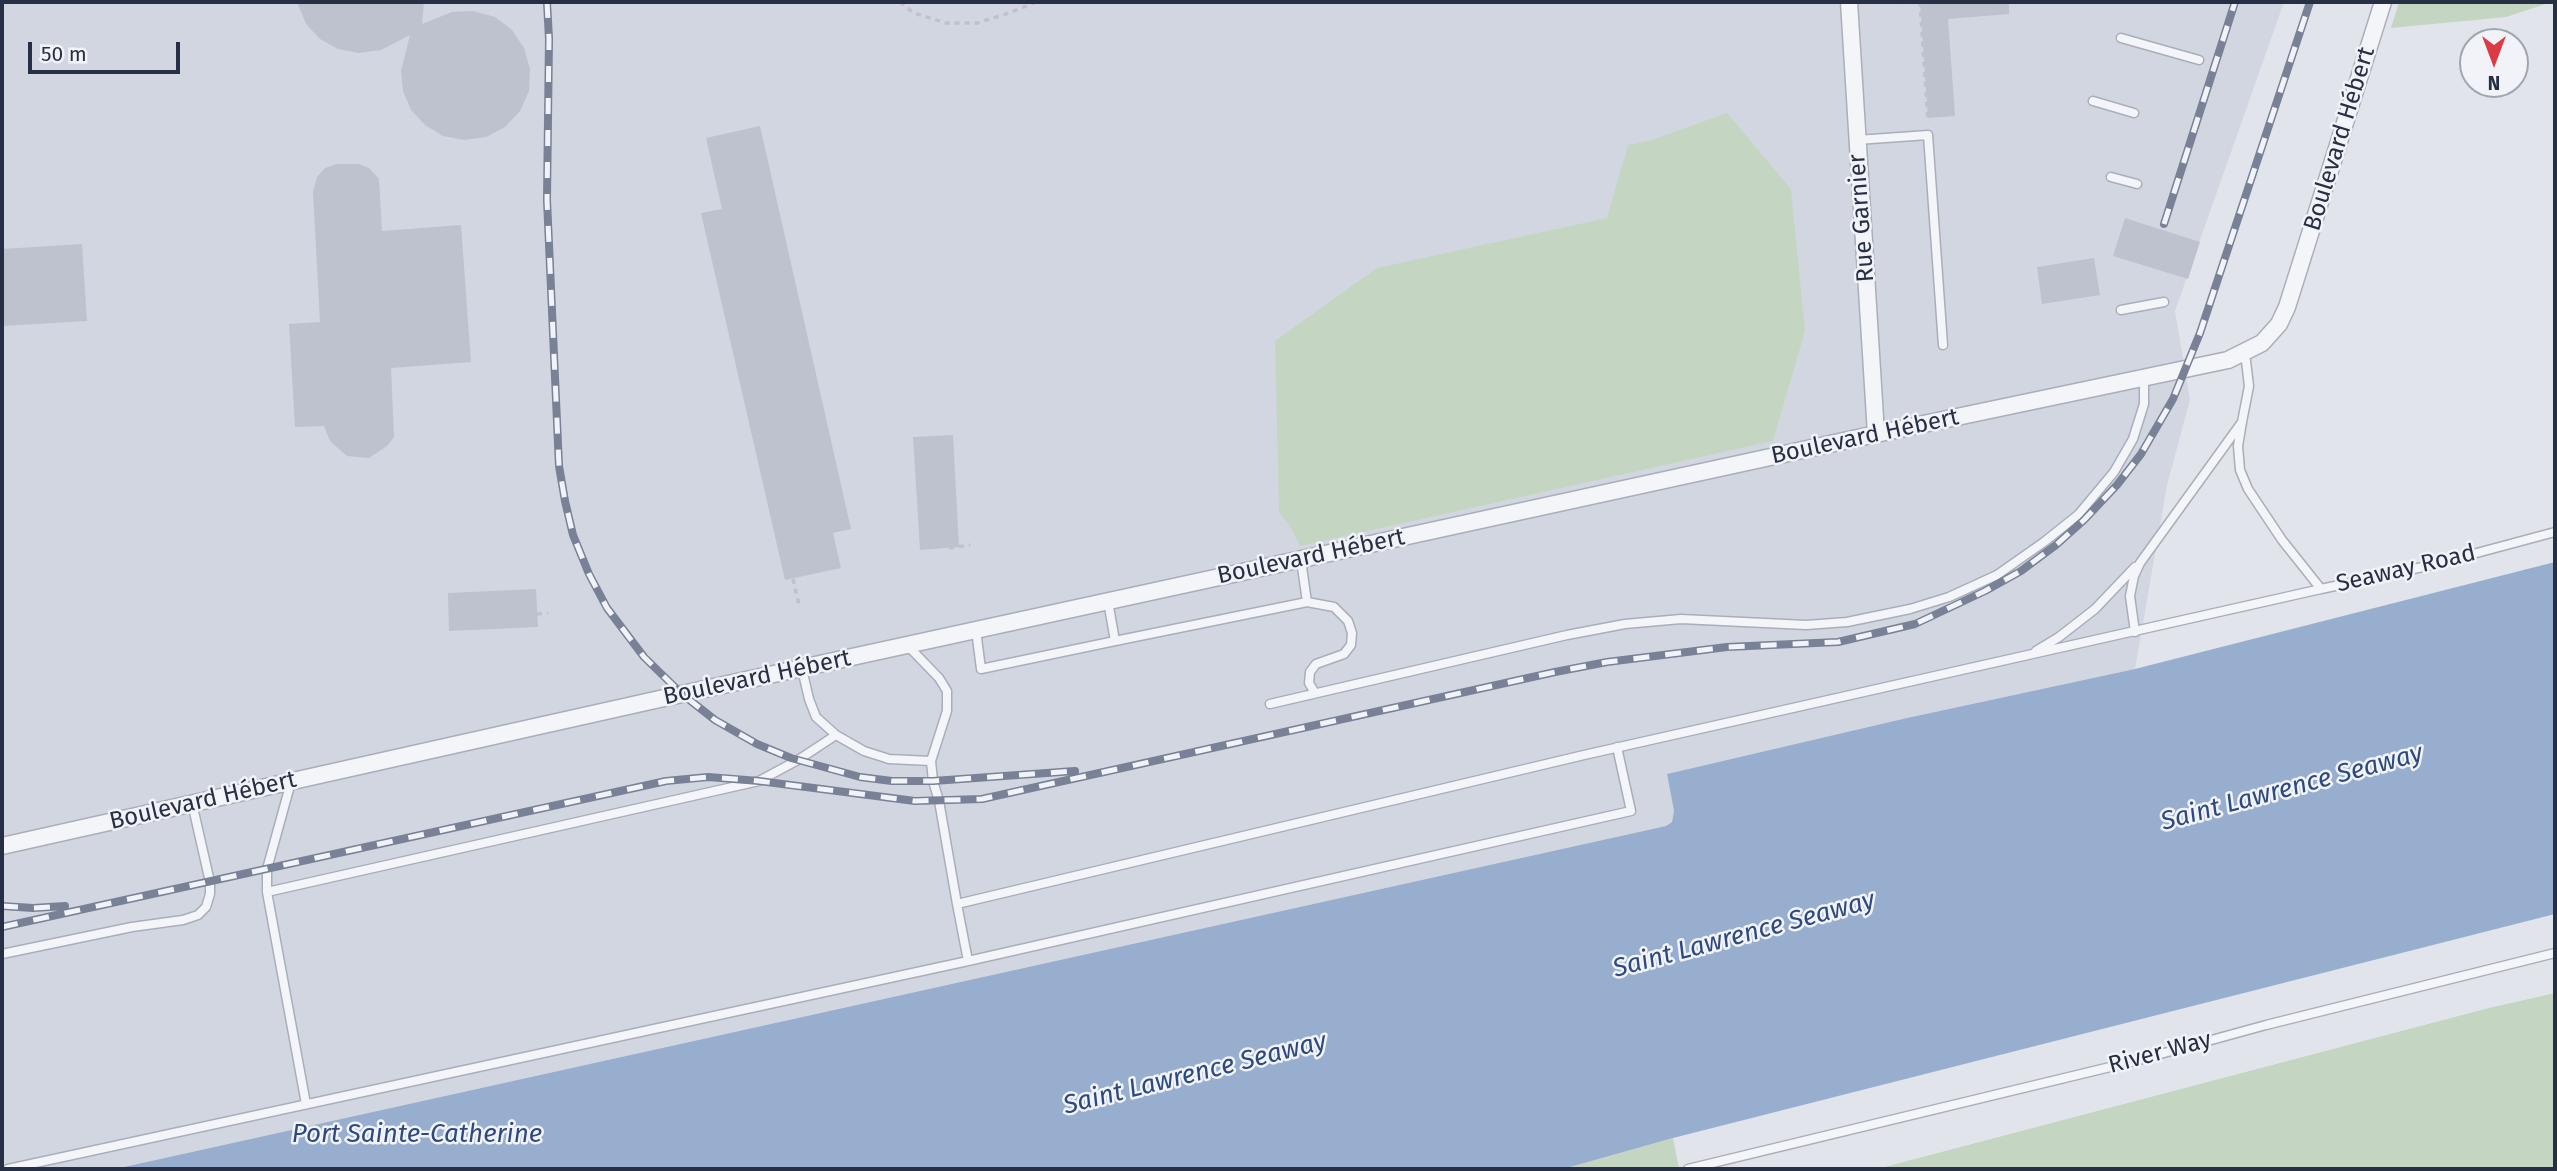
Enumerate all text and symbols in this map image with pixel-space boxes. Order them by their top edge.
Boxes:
scale bar [32,28,184,72]
north arrow [2459,28,2529,98]
text: 50 m [41,41,87,67]
street label: Boulevard Hébert [2298,44,2382,234]
text: N [2488,71,2500,94]
street label: Rue Garnier [1843,153,1881,283]
street label: Boulevard Hébert [1769,403,1961,471]
street label: Boulevard Hébert [1215,523,1407,591]
street label: Seaway Road [2334,539,2478,599]
street label: Boulevard Hébert [661,644,853,712]
water label: Saint Lawrence Seaway [2158,738,2426,838]
street label: Boulevard Hébert [107,766,299,836]
water label: Saint Lawrence Seaway [1610,885,1878,985]
street label: River Way [2105,1025,2215,1081]
water label: Saint Lawrence Seaway [1060,1026,1330,1122]
water label: Port Sainte-Catherine [292,1119,542,1151]

